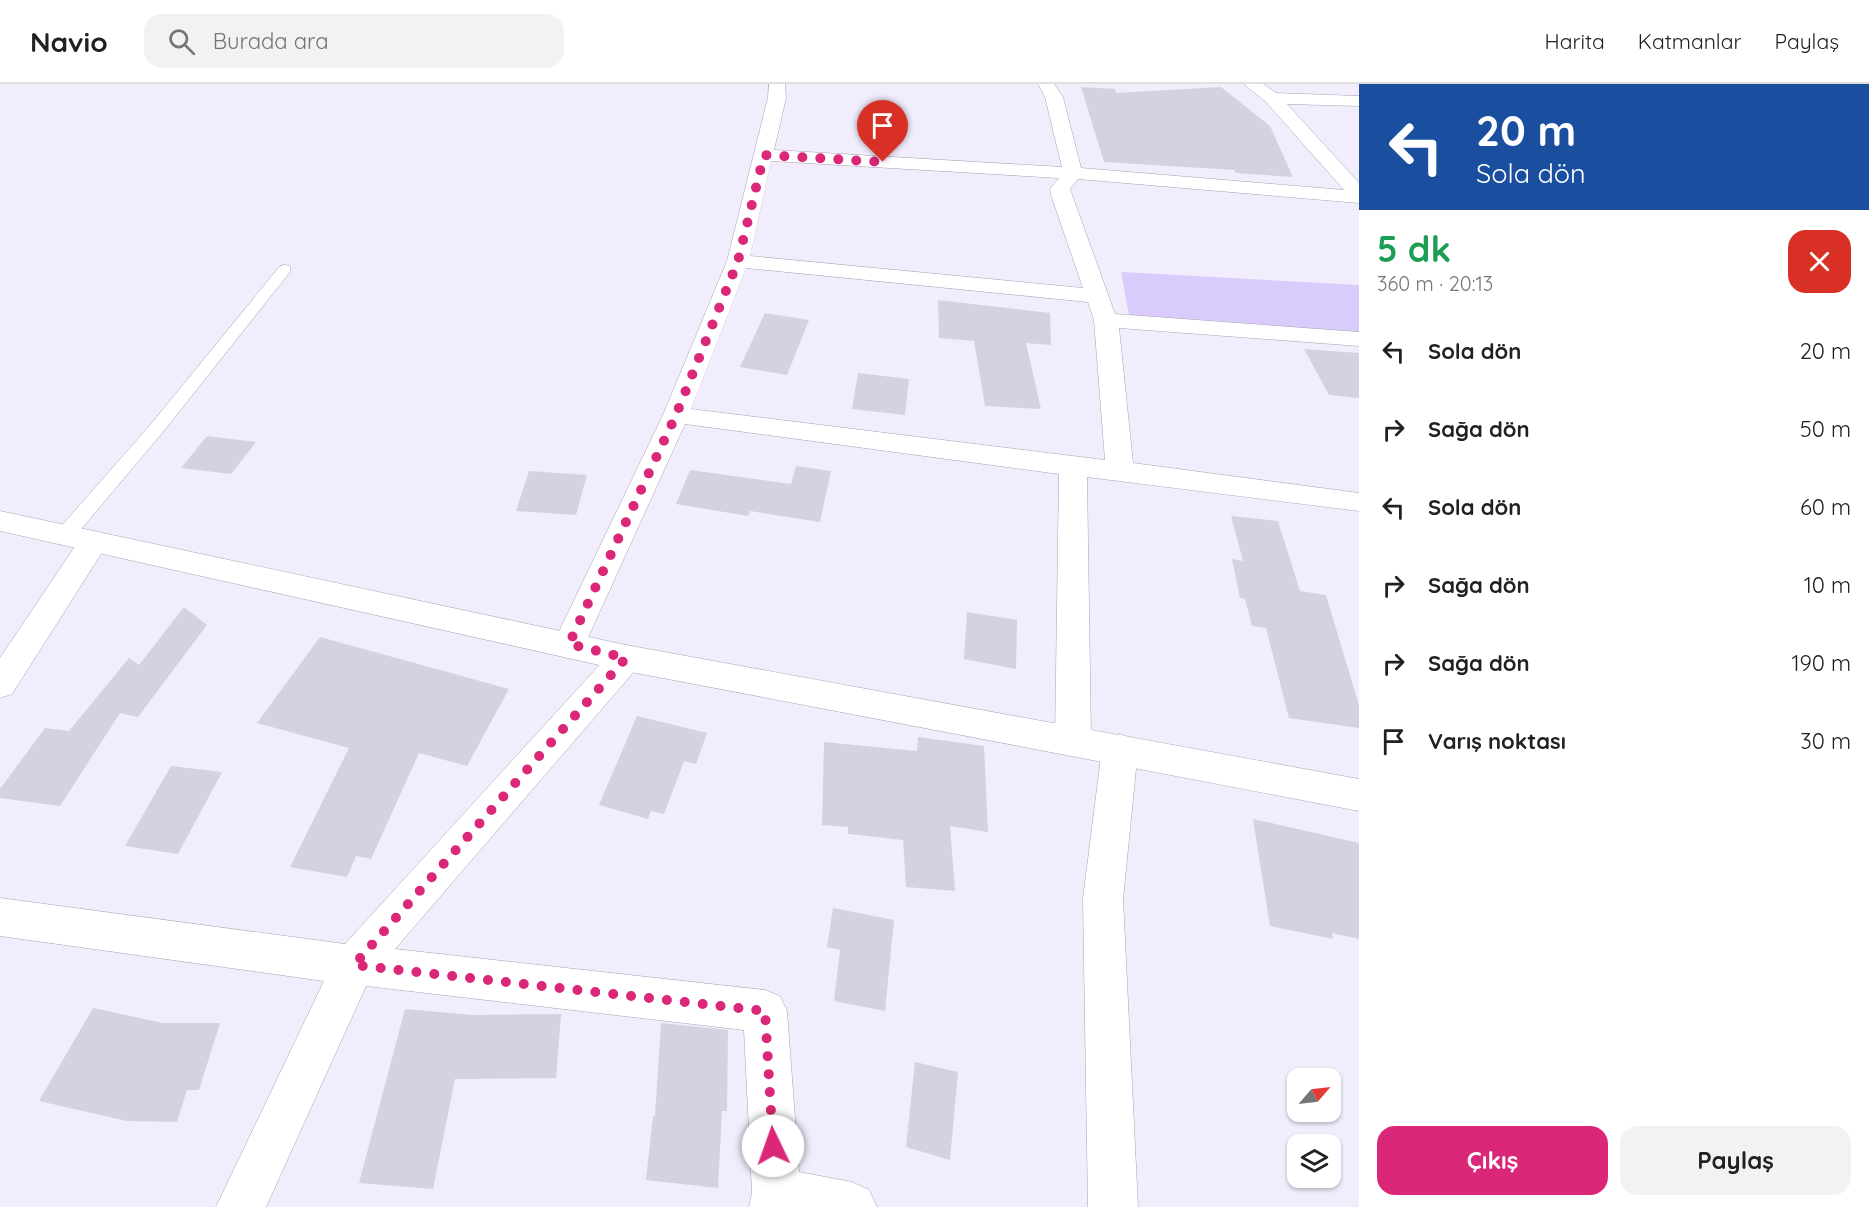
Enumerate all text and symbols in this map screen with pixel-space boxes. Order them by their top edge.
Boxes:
search box [144,14,564,68]
text: Navio [30,24,108,59]
icon: search [165,25,198,58]
text: Burada ara [213,27,329,55]
text: Harita [1545,28,1605,54]
text: Katmanlar [1638,28,1742,54]
text: Paylaş [1775,28,1839,54]
pin [857,100,908,162]
text: 20 m [1476,104,1576,157]
icon: left [1377,108,1455,186]
icon: arrive [866,109,899,142]
text: Sola dön [1476,156,1586,190]
text: 5 dk [1377,226,1451,271]
button: close [1788,230,1851,293]
text: 360 m · 20:13 [1377,271,1493,296]
icon: left [1377,335,1410,368]
text: Sola dön [1428,337,1521,365]
text: 20 m [1800,337,1851,365]
icon: right [1377,413,1410,446]
text: Sağa dön [1428,415,1530,443]
text: 50 m [1800,415,1851,443]
icon: left [1377,491,1410,524]
text: Sola dön [1428,493,1521,521]
text: 60 m [1800,493,1851,521]
icon: right [1377,569,1410,602]
text: Sağa dön [1428,571,1530,599]
text: 10 m [1804,571,1851,599]
icon: right [1377,647,1410,680]
text: Sağa dön [1428,649,1530,677]
text: 190 m [1791,649,1851,677]
icon: arrive [1377,725,1410,758]
text: Varış noktası [1428,727,1566,755]
text: 30 m [1800,727,1851,755]
north arrow [1287,1068,1341,1122]
map controls [1287,1068,1341,1188]
position arrow [741,1114,805,1178]
button: Çıkış [1377,1126,1608,1195]
button: Paylaş [1620,1126,1851,1195]
button: layers [1287,1134,1341,1188]

